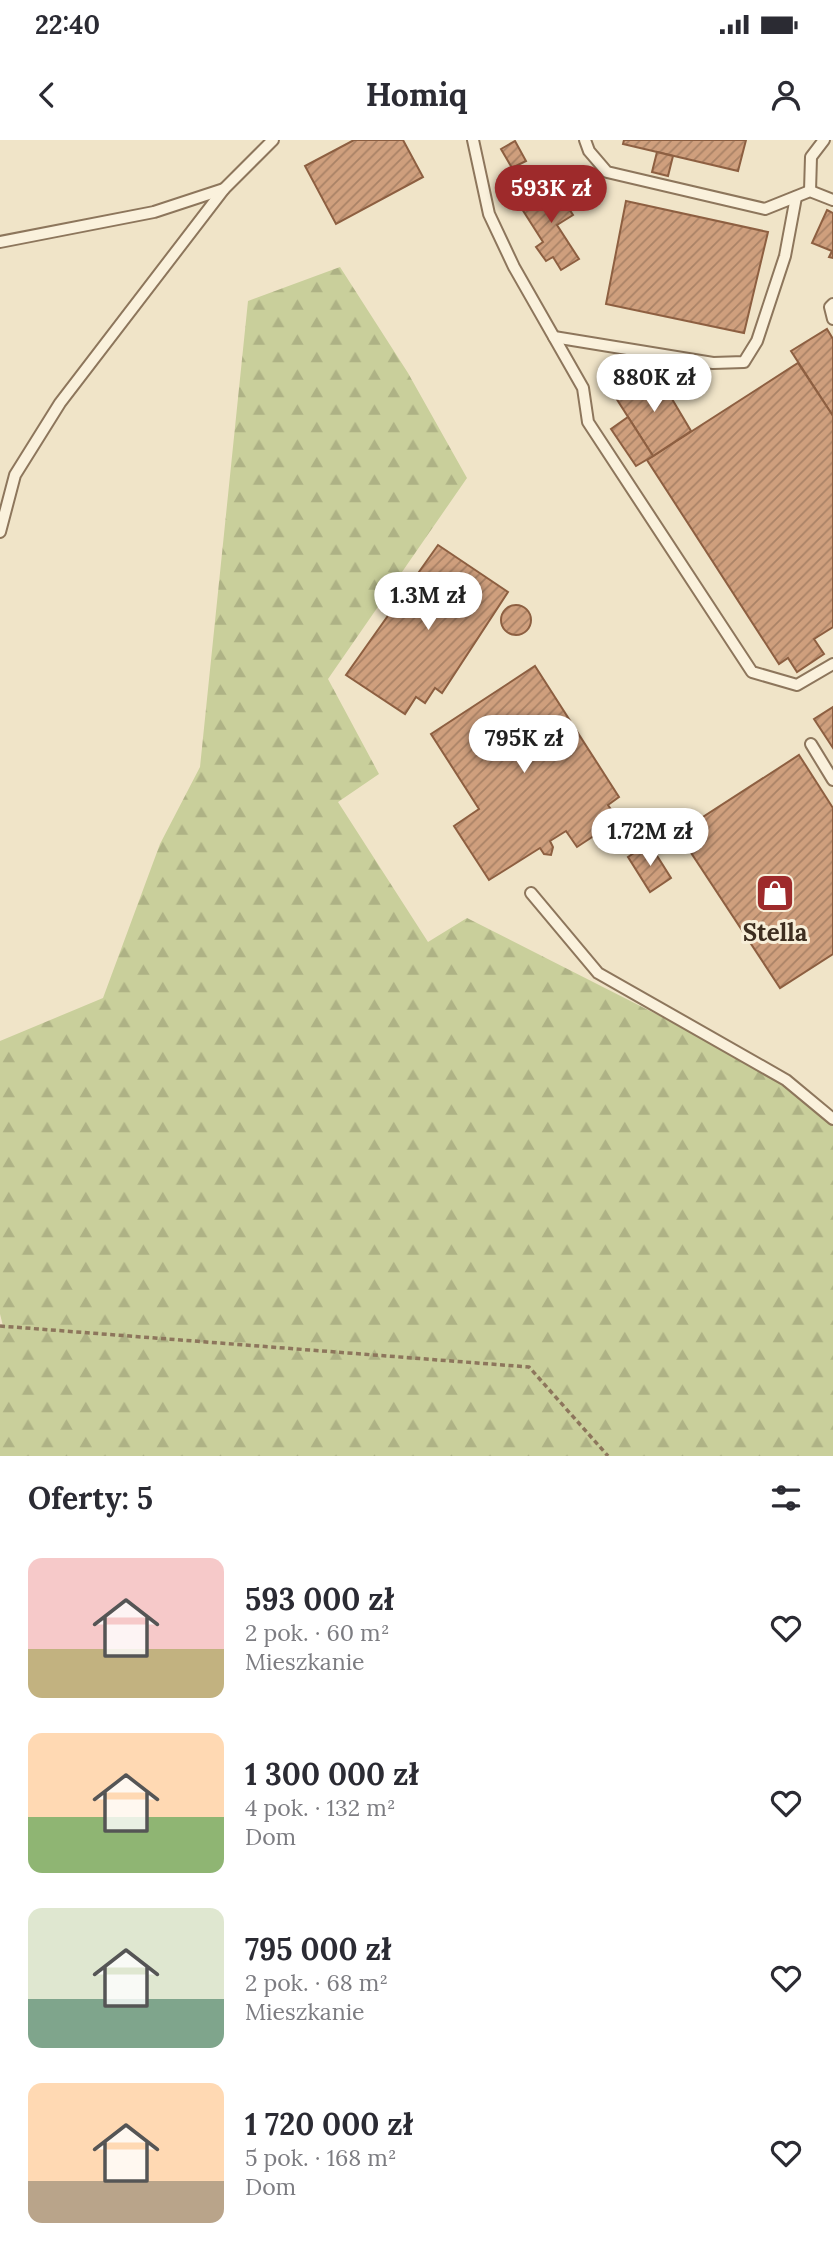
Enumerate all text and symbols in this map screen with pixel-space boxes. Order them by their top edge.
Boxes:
text: 22:40 [35,8,100,41]
text: Homiq [366,74,467,115]
icon: back [28,76,66,114]
icon: person [767,76,805,114]
pin: 593K zł [486,165,616,225]
text: 593K zł [511,173,591,202]
pin: 880K zł [589,355,719,414]
text: 880K zł [613,362,695,391]
pin: 1.3M zł [363,573,493,632]
text: 1.3M zł [390,580,466,609]
pin: 795K zł [459,716,589,775]
text: 795K zł [485,723,563,752]
pin: 1.72M zł [578,808,722,868]
text: 1.72M zł [608,816,693,845]
shop icon: Stella [754,872,796,914]
place label: Stella [743,917,808,948]
text: Oferty: 5 [28,1479,153,1517]
icon: filters [767,1479,805,1517]
text: 593 000 zł [245,1580,394,1618]
icon: home [84,1586,168,1670]
icon: heart [767,1609,805,1647]
text: 2 pok. · 60 m² [245,1618,390,1647]
text: Mieszkanie [245,1647,365,1676]
text: 1 300 000 zł [245,1755,419,1793]
icon: home [84,1761,168,1845]
icon: heart [767,1784,805,1822]
text: 4 pok. · 132 m² [245,1793,396,1822]
text: Dom [245,1822,296,1851]
text: 795 000 zł [245,1930,391,1968]
icon: home [84,1936,168,2020]
icon: heart [767,1959,805,1997]
text: 2 pok. · 68 m² [245,1968,388,1997]
text: Mieszkanie [245,1997,365,2026]
text: 1 720 000 zł [245,2105,413,2143]
icon: home [84,2111,168,2195]
icon: heart [767,2134,805,2172]
text: 5 pok. · 168 m² [245,2143,397,2172]
text: Dom [245,2172,296,2201]

